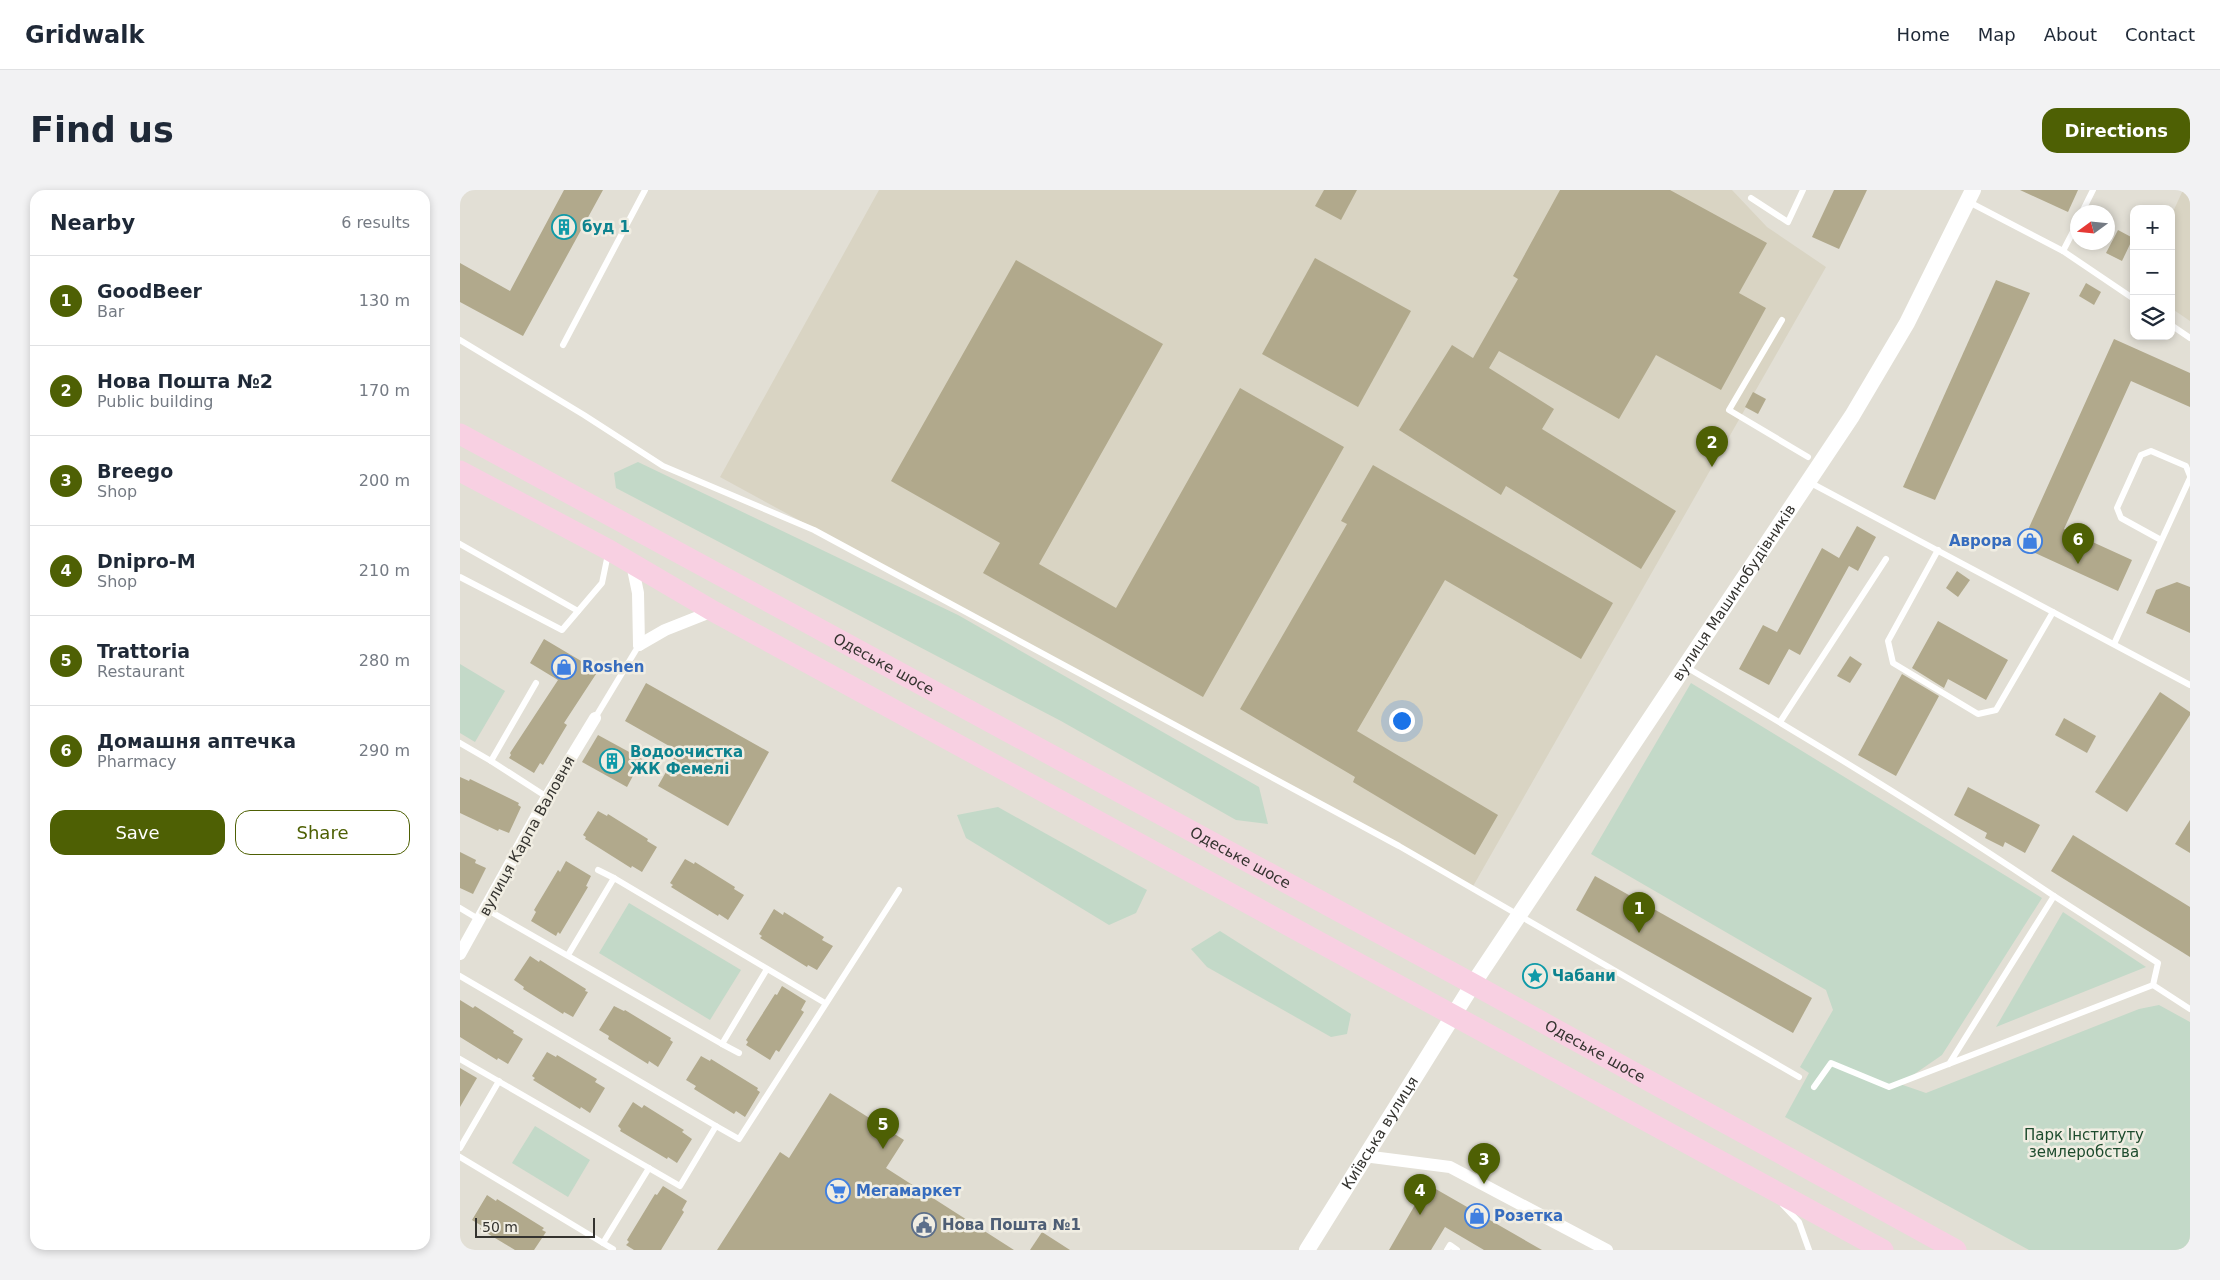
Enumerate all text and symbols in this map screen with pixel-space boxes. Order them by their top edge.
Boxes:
text: Gridwalk [25,21,145,49]
text: Home [1897,24,1950,45]
text: Map [1978,24,2016,45]
text: About [2044,24,2097,45]
text: Contact [2125,24,2195,45]
button: Directions [2042,108,2190,153]
text: Find us [30,110,174,150]
north arrow [2070,205,2115,250]
map controls [2130,205,2175,340]
button: + [2130,205,2175,250]
text: Nearby [50,211,135,235]
text: 6 results [341,213,410,232]
building icon: буд 1 [551,214,577,240]
place label: буд 1 [582,218,630,236]
button: − [2130,250,2175,295]
text: GoodBeer [97,280,202,302]
text: 1 [60,291,72,310]
text: 130 m [359,291,410,310]
button: layers [2130,295,2175,340]
text: Bar [97,302,124,321]
text: Нова Пошта №2 [97,370,273,392]
text: 2 [60,381,72,400]
text: 170 m [359,381,410,400]
text: Public building [97,392,214,411]
pin: 2 [1696,426,1728,467]
text: Breego [97,460,173,482]
text: 3 [60,471,72,490]
text: 200 m [359,471,410,490]
text: Shop [97,482,137,501]
street label: вулиця Машинобудівників [1669,501,1800,685]
pin: 6 [2062,523,2094,564]
shop icon: Аврора [2017,528,2043,554]
place label: Аврора [1949,532,2012,550]
text: Dnipro-M [97,550,196,572]
text: 4 [60,561,72,580]
text: 210 m [359,561,410,580]
text: Shop [97,572,137,591]
street label: Одеське шосе [830,629,937,699]
text: Trattoria [97,640,190,662]
text: 5 [60,651,72,670]
text: 280 m [359,651,410,670]
shop icon: Roshen [551,654,577,680]
place label: Roshen [582,658,644,676]
text: Restaurant [97,662,185,681]
your location [1389,708,1415,734]
text: Домашня аптечка [97,730,296,752]
text: 6 [60,741,72,760]
text: 290 m [359,741,410,760]
place label: Водоочистка ЖК Фемелі [630,743,743,778]
building icon: Водоочистка ЖК Фемелі [599,748,625,774]
text: Pharmacy [97,752,177,771]
street label: вулиця Карпа Валовня [475,753,579,919]
button: Save [50,810,225,855]
button: Share [235,810,410,855]
street label: Одеське шосе [1187,823,1294,892]
pin: 1 [1623,892,1655,933]
place icon: Чабани [1522,963,1548,989]
place label: Чабани [1552,967,1616,985]
street label: Одеське шосе [1542,1016,1648,1086]
street label: Київська вулиця [1338,1073,1422,1193]
pin: 5 [867,1108,899,1149]
park label: Парк Інституту землеробства [2024,1126,2144,1161]
pin: 3 [1468,1143,1500,1184]
pin: 4 [1404,1174,1436,1215]
supermarket icon: Мегамаркет [825,1178,851,1204]
place label: Мегамаркет [856,1182,962,1200]
shop icon: Розетка [1464,1203,1490,1229]
place label: Розетка [1494,1207,1563,1225]
public building icon: Нова Пошта №1 [911,1212,937,1238]
scale bar [475,1215,595,1238]
place label: Нова Пошта №1 [942,1216,1081,1234]
text: 50 m [482,1219,518,1235]

